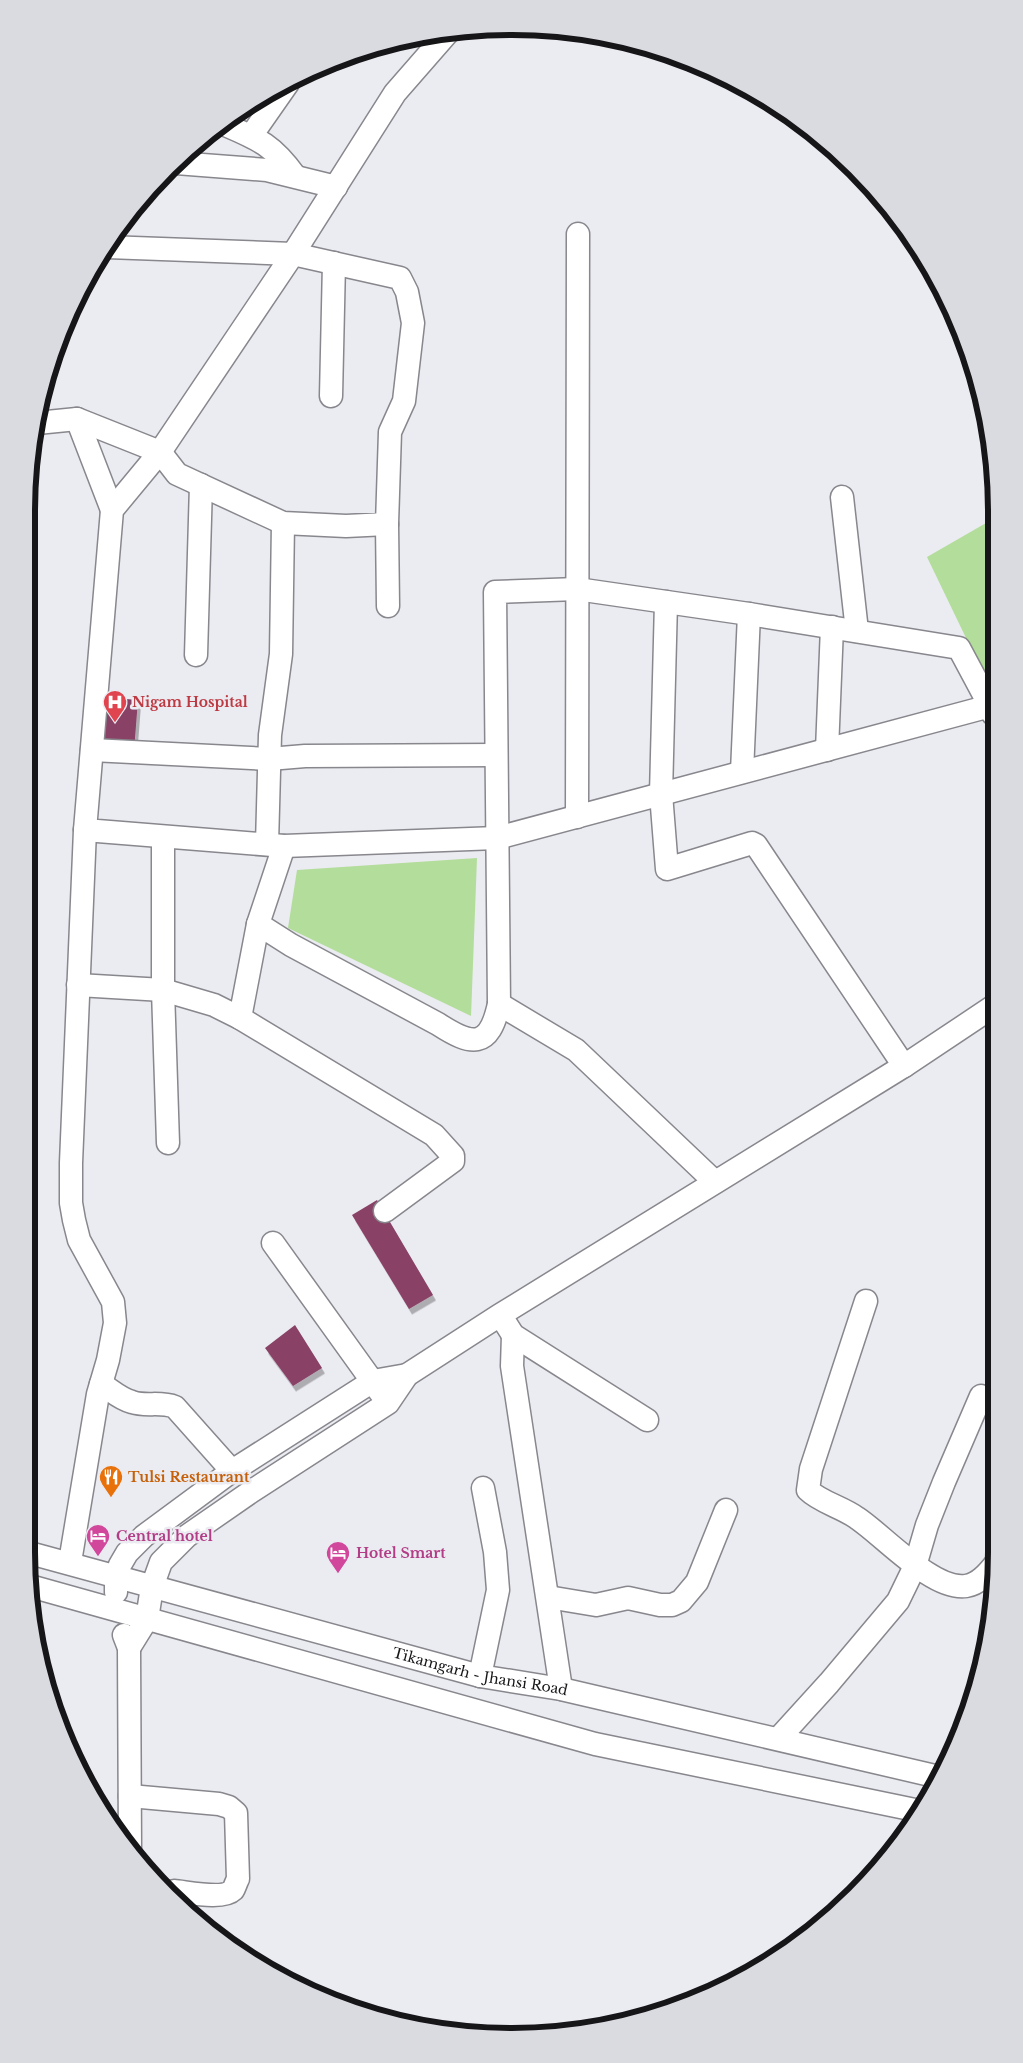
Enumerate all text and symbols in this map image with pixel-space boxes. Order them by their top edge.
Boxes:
hospital icon: Nigam Hospital [102,689,128,723]
place label: Nigam Hospital [132,693,248,711]
restaurant icon: Tulsi Restaurant [98,1464,124,1498]
place label: Tulsi Restaurant [128,1468,250,1486]
hotel icon: Central hotel [85,1523,111,1557]
place label: Central hotel [116,1527,213,1545]
hotel icon: Hotel Smart [325,1540,351,1574]
place label: Hotel Smart [356,1544,446,1562]
street label: Tikamgarh - Jhansi Road [391,1644,570,1699]

